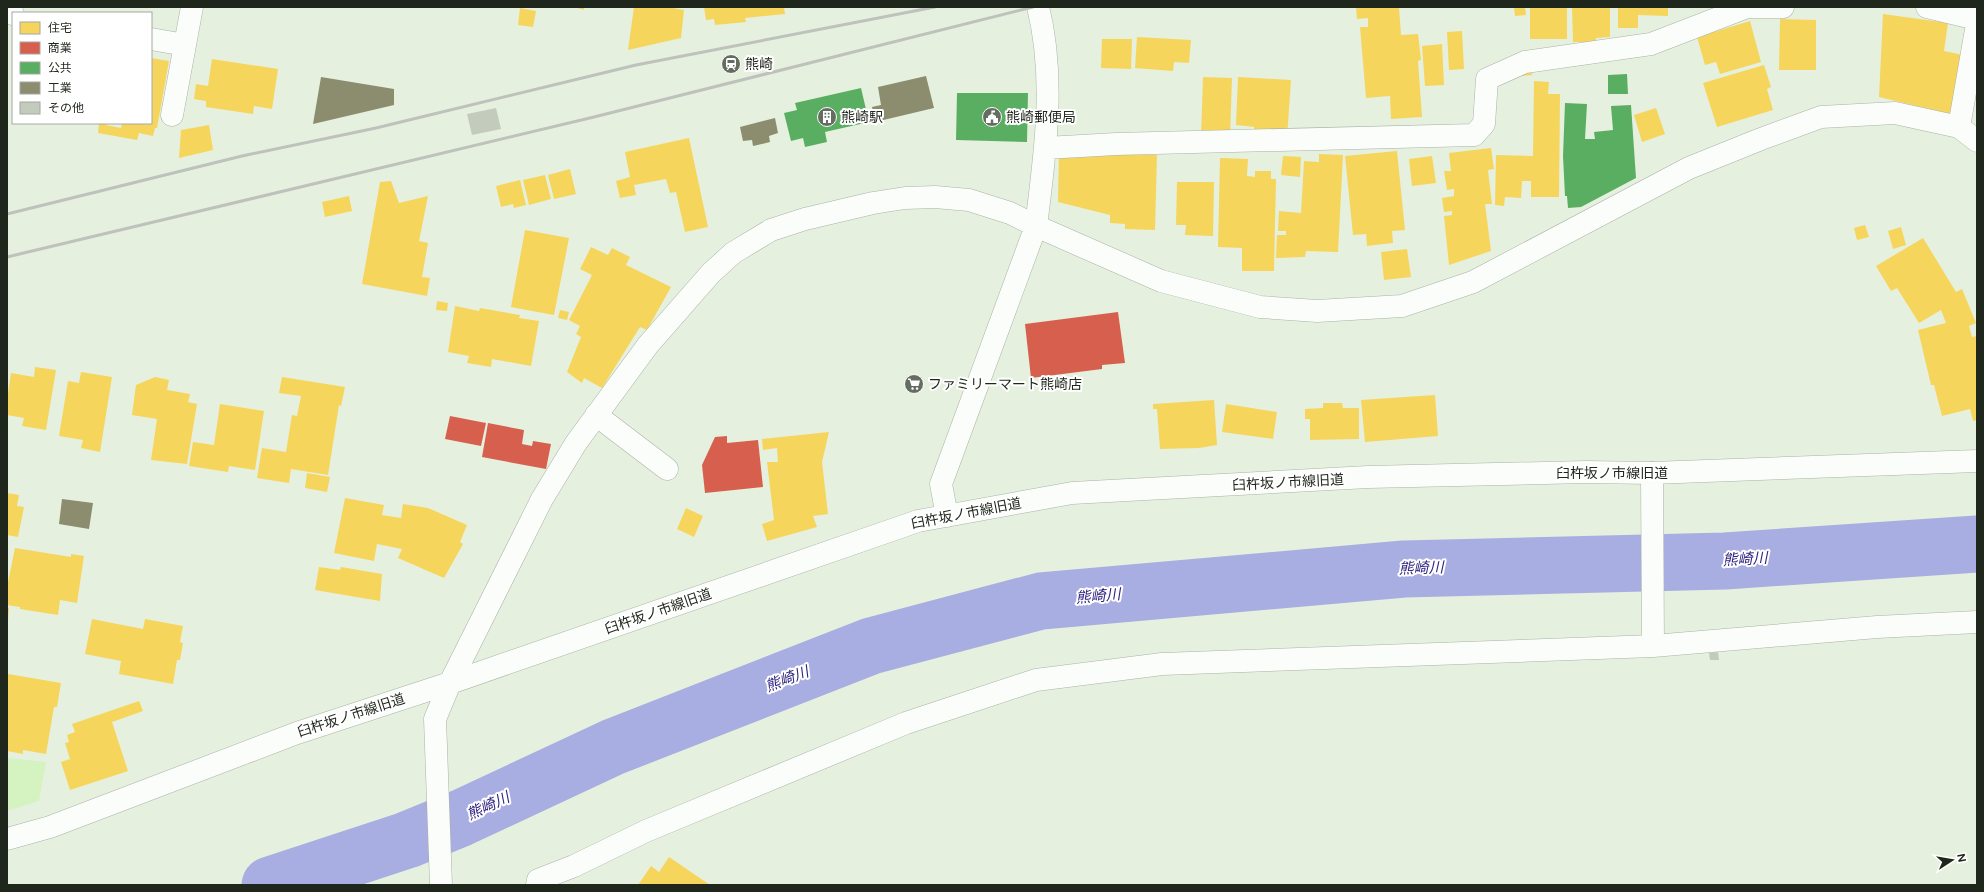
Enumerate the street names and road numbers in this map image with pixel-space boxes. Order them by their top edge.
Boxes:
street label: 臼杵坂ノ市線旧道 [1556,465,1668,482]
street label: 臼杵坂ノ市線旧道 [1232,471,1344,494]
street label: 臼杵坂ノ市線旧道 [910,494,1023,533]
street label: 臼杵坂ノ市線旧道 [602,585,714,638]
street label: 臼杵坂ノ市線旧道 [295,690,407,741]

